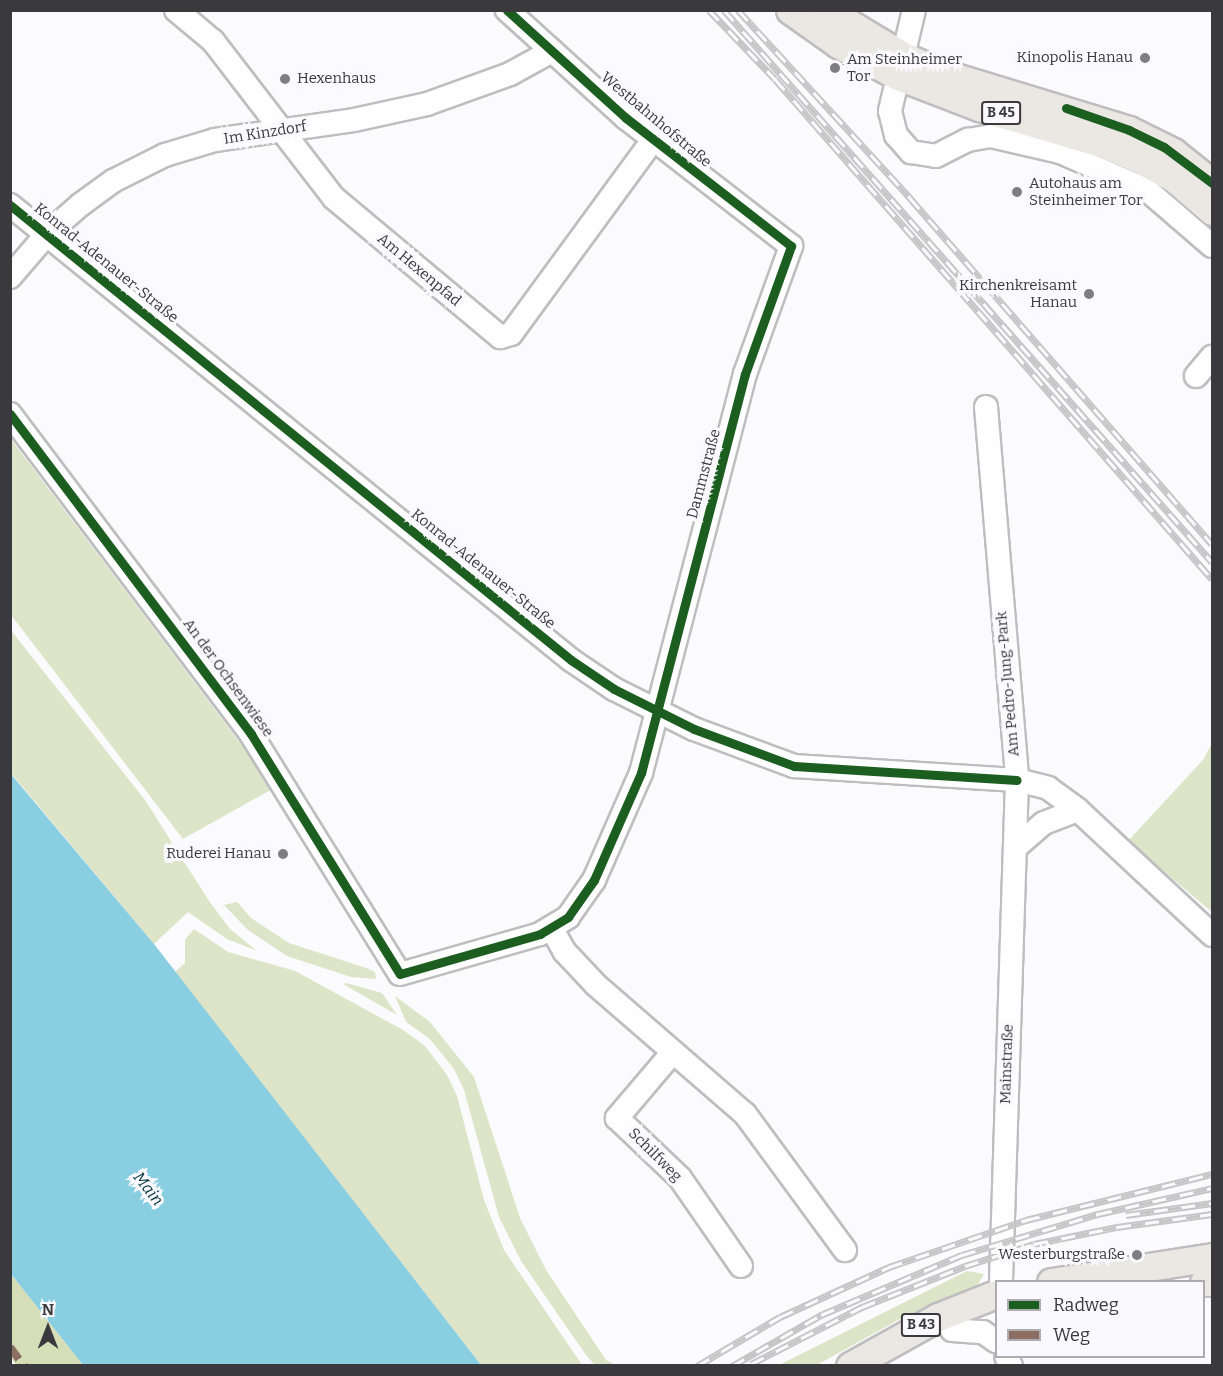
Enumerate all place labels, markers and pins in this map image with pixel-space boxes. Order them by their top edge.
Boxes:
place label: Kinopolis Hanau [1017,49,1133,67]
place label: Am Steinheimer Tor [847,50,962,85]
marker: Kinopolis Hanau [1138,51,1152,65]
marker: Am Steinheimer Tor [828,61,842,75]
place label: Hexenhaus [297,70,376,88]
marker: Hexenhaus [278,72,292,86]
place label: Autohaus am Steinheimer Tor [1029,174,1143,209]
marker: Autohaus am Steinheimer Tor [1010,185,1024,199]
place label: Kirchenkreisamt Hanau [959,276,1077,311]
marker: Kirchenkreisamt Hanau [1082,287,1096,301]
place label: Ruderei Hanau [166,845,271,863]
marker: Ruderei Hanau [276,847,290,861]
place label: Westerburgstraße [998,1246,1125,1264]
marker: Westerburgstraße [1130,1248,1144,1262]

